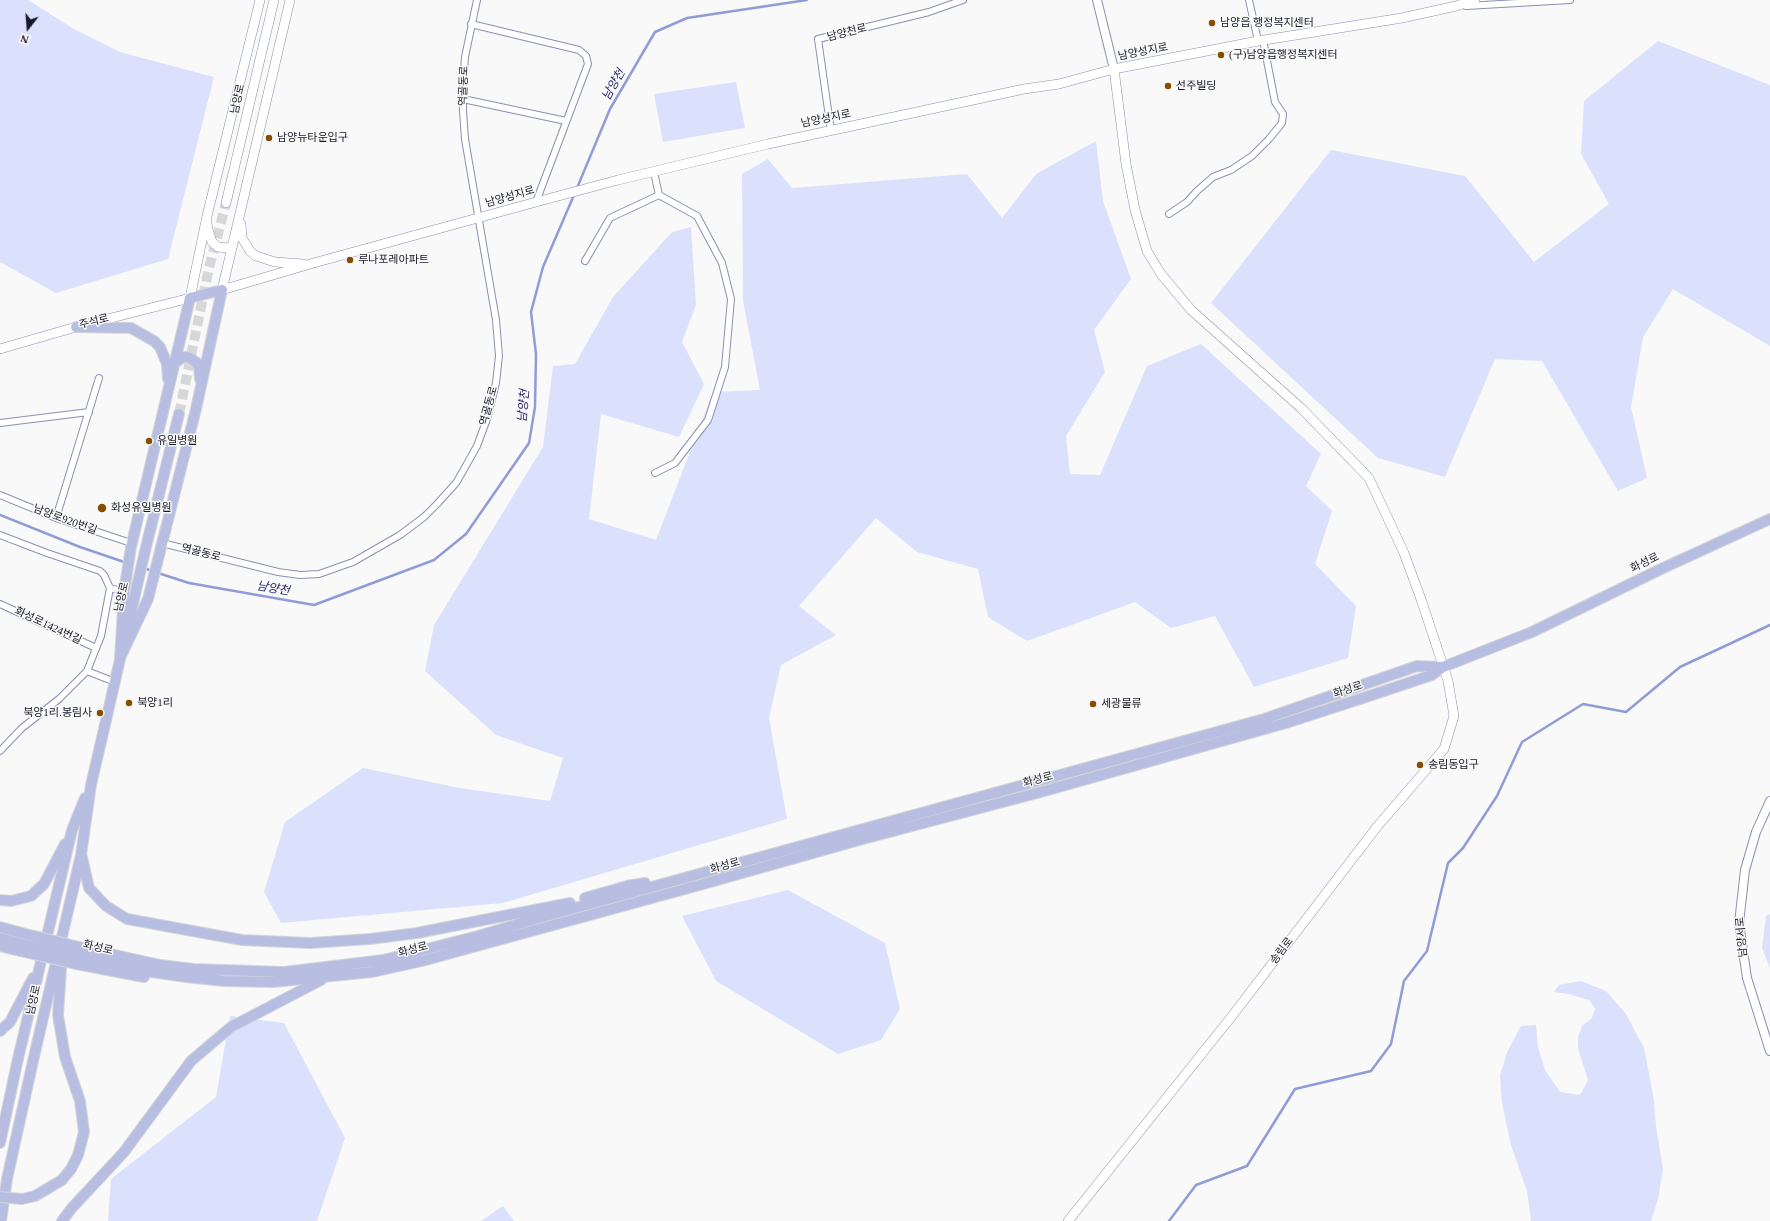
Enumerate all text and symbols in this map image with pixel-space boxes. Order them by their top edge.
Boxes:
north arrow [8,8,48,48]
place label: 남양읍 행정복지센터 [1220,16,1314,30]
marker: 남양읍 행정복지센터 [1207,18,1217,28]
street label: 남양천로 [826,22,868,44]
text: N [19,33,30,46]
street label: 남양성지로 [1117,41,1169,63]
place label: (구)남양읍행정복지센터 [1229,48,1338,62]
marker: (구)남양읍행정복지센터 [1216,50,1226,60]
street label: 역골동로 [457,66,471,106]
water label: 남양천 [599,67,629,103]
place label: 선주빌딩 [1176,79,1216,93]
marker: 선주빌딩 [1163,81,1173,91]
street label: 남양로 [228,83,248,115]
street label: 남양성지로 [800,107,852,131]
place label: 남양뉴타운입구 [277,131,348,145]
marker: 남양뉴타운입구 [264,133,274,143]
street label: 남양성지로 [484,184,536,210]
place label: 루나포레아파트 [358,253,429,267]
marker: 루나포레아파트 [345,255,355,265]
street label: 주석로 [78,312,110,332]
street label: 역골동로 [477,385,501,427]
water label: 남양천 [515,389,533,423]
place label: 유일병원 [157,434,197,448]
marker: 유일병원 [144,436,154,446]
place label: 화성유일병원 [111,501,172,515]
street label: 남양로920번길 [31,502,99,538]
marker: 화성유일병원 [96,502,108,514]
street label: 역골동로 [180,542,222,564]
street label: 화성로 [1628,550,1662,576]
water label: 남양천 [255,579,291,599]
street label: 남양로 [112,581,132,613]
street label: 화성로1424번길 [12,605,84,647]
street label: 화성로 [1332,679,1364,701]
place label: 북양1리 [137,696,173,710]
place label: 세광물류 [1101,697,1141,711]
marker: 북양1리 [124,698,134,708]
marker: 세광물류 [1088,699,1098,709]
place label: 북양1리.봉림사 [23,706,92,720]
marker: 북양1리.봉림사 [95,708,105,718]
place label: 송림동입구 [1428,758,1479,772]
marker: 송림동입구 [1415,760,1425,770]
street label: 화성로 [1022,770,1054,790]
street label: 화성로 [709,855,741,877]
street label: 남양서로 [1734,916,1750,958]
street label: 송림로 [1268,935,1296,967]
street label: 화성로 [82,938,114,958]
street label: 화성로 [397,940,429,960]
street label: 남양로 [24,984,44,1016]

